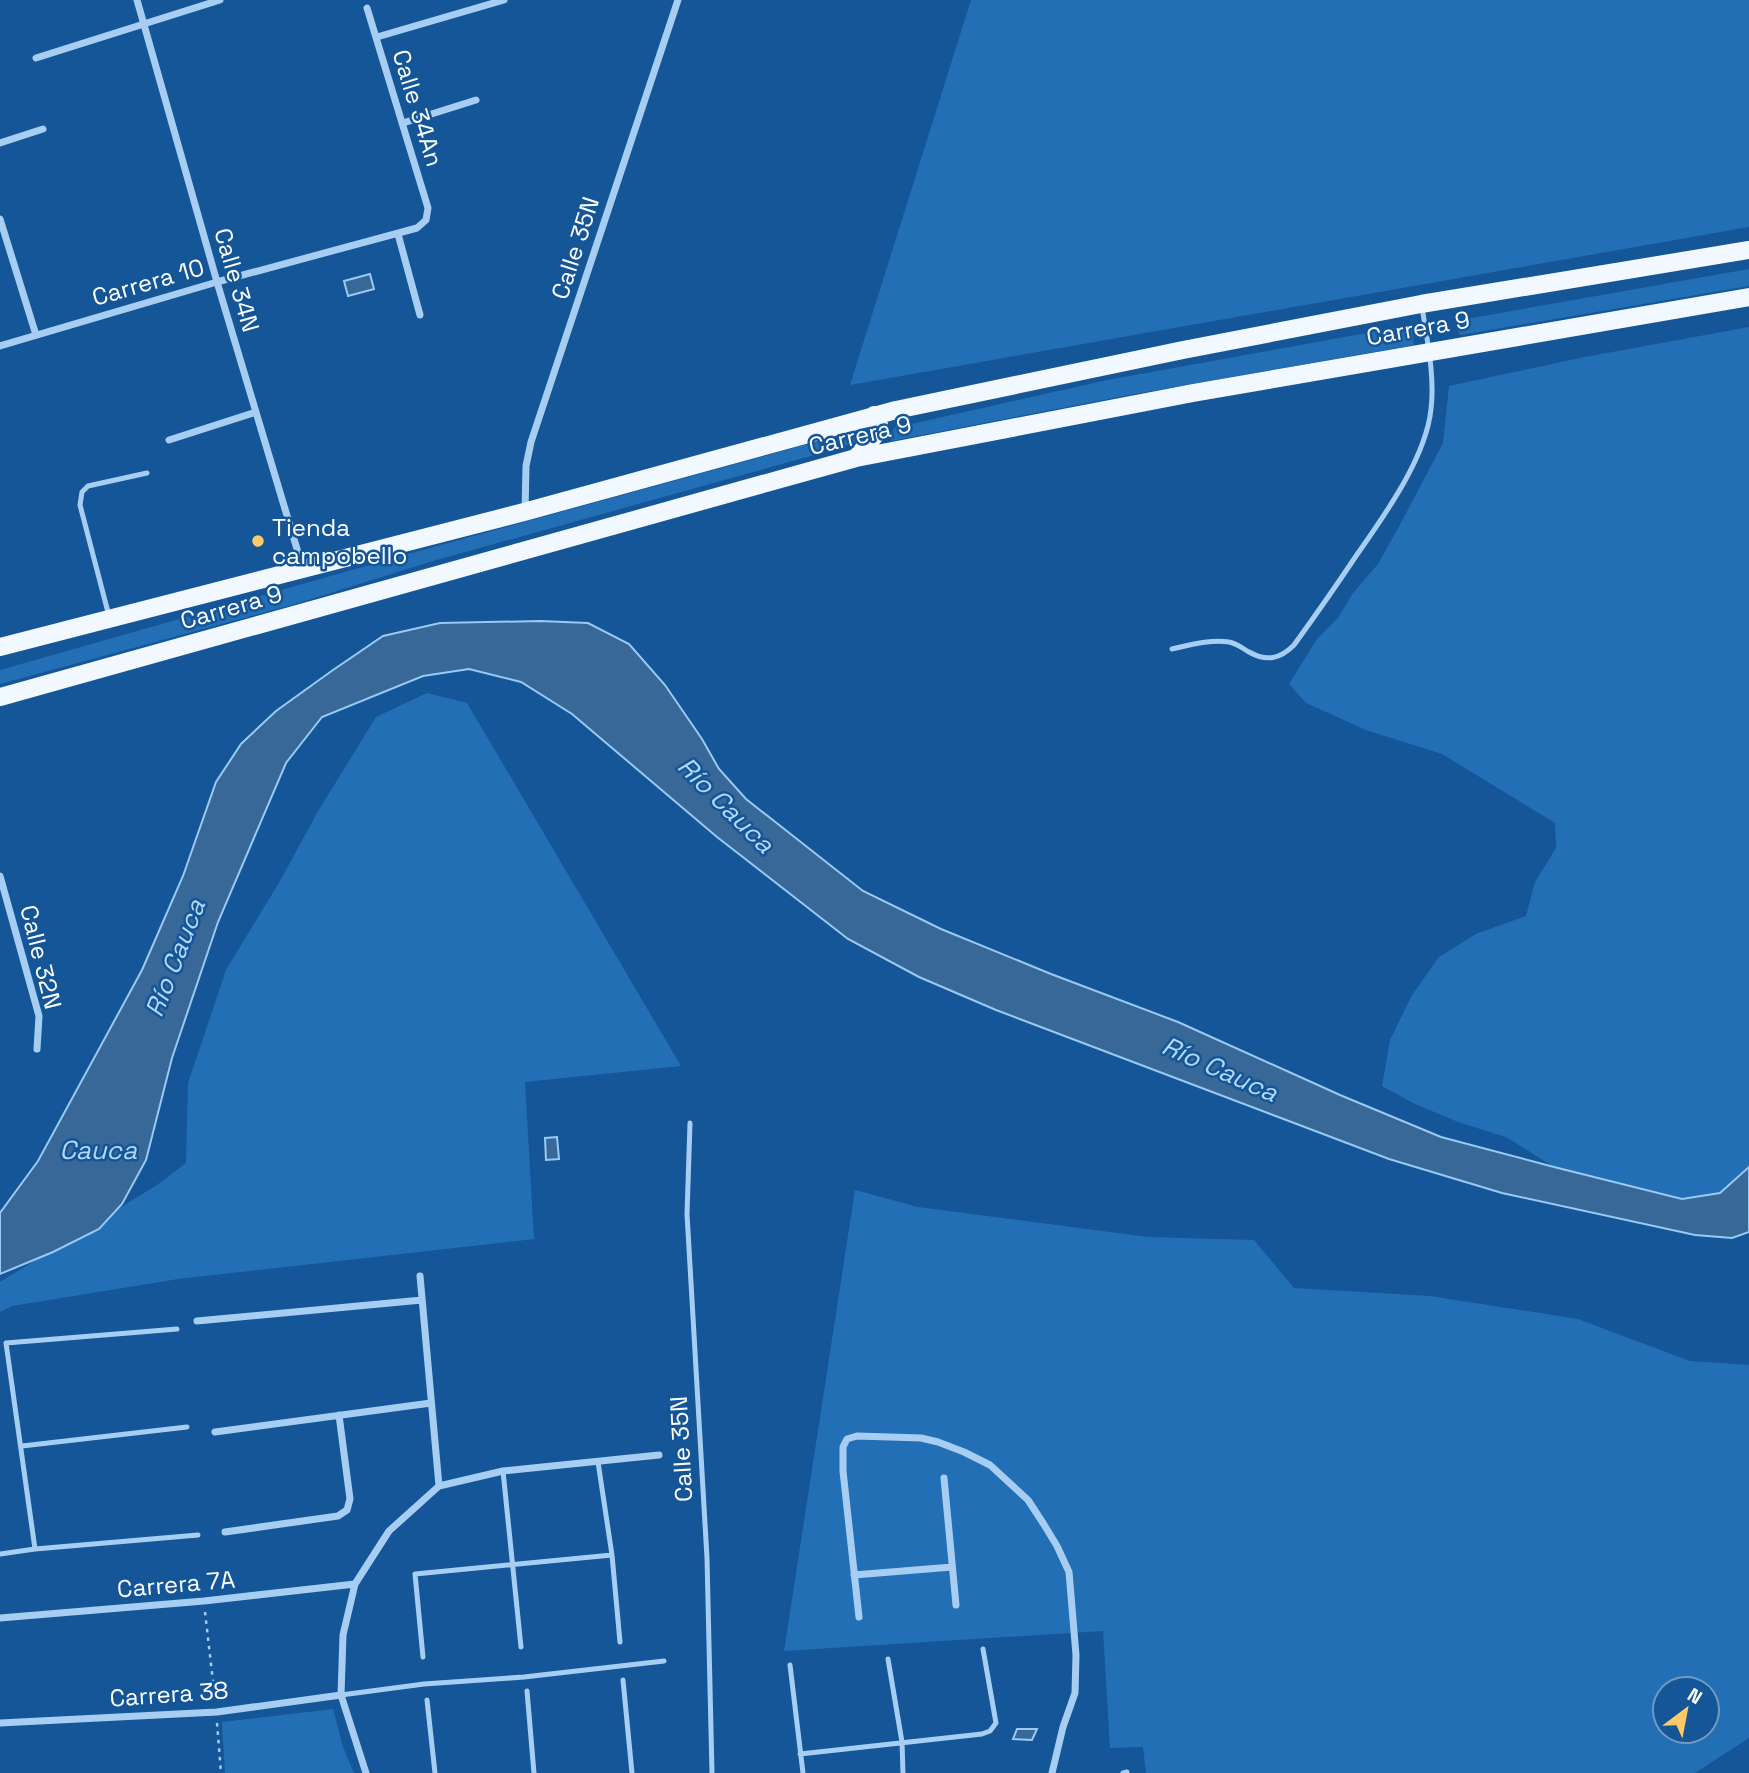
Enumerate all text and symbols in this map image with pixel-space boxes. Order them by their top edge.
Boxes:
street label: Calle 34An [386,46,450,170]
street label: Calle 35N [544,193,606,303]
street label: Calle 34N [207,224,267,336]
street label: Carrera 10 [88,251,208,313]
street label: Carrera 9 [1364,304,1472,352]
street label: Carrera 9 [806,408,914,462]
place label: Tienda campobello [272,512,407,571]
marker: Tienda campobello [250,533,266,549]
street label: Carrera 9 [177,578,285,636]
water label: Río Cauca [670,749,782,861]
water label: Río Cauca [137,893,213,1022]
street label: Calle 32N [13,902,69,1012]
water label: Río Cauca [1157,1028,1284,1110]
water label: Cauca [59,1133,138,1167]
street label: Calle 35N [663,1395,699,1503]
street label: Carrera 7A [116,1563,236,1605]
street label: Carrera 38 [108,1674,230,1714]
north arrow [1651,1675,1721,1745]
text: N [1683,1682,1707,1710]

